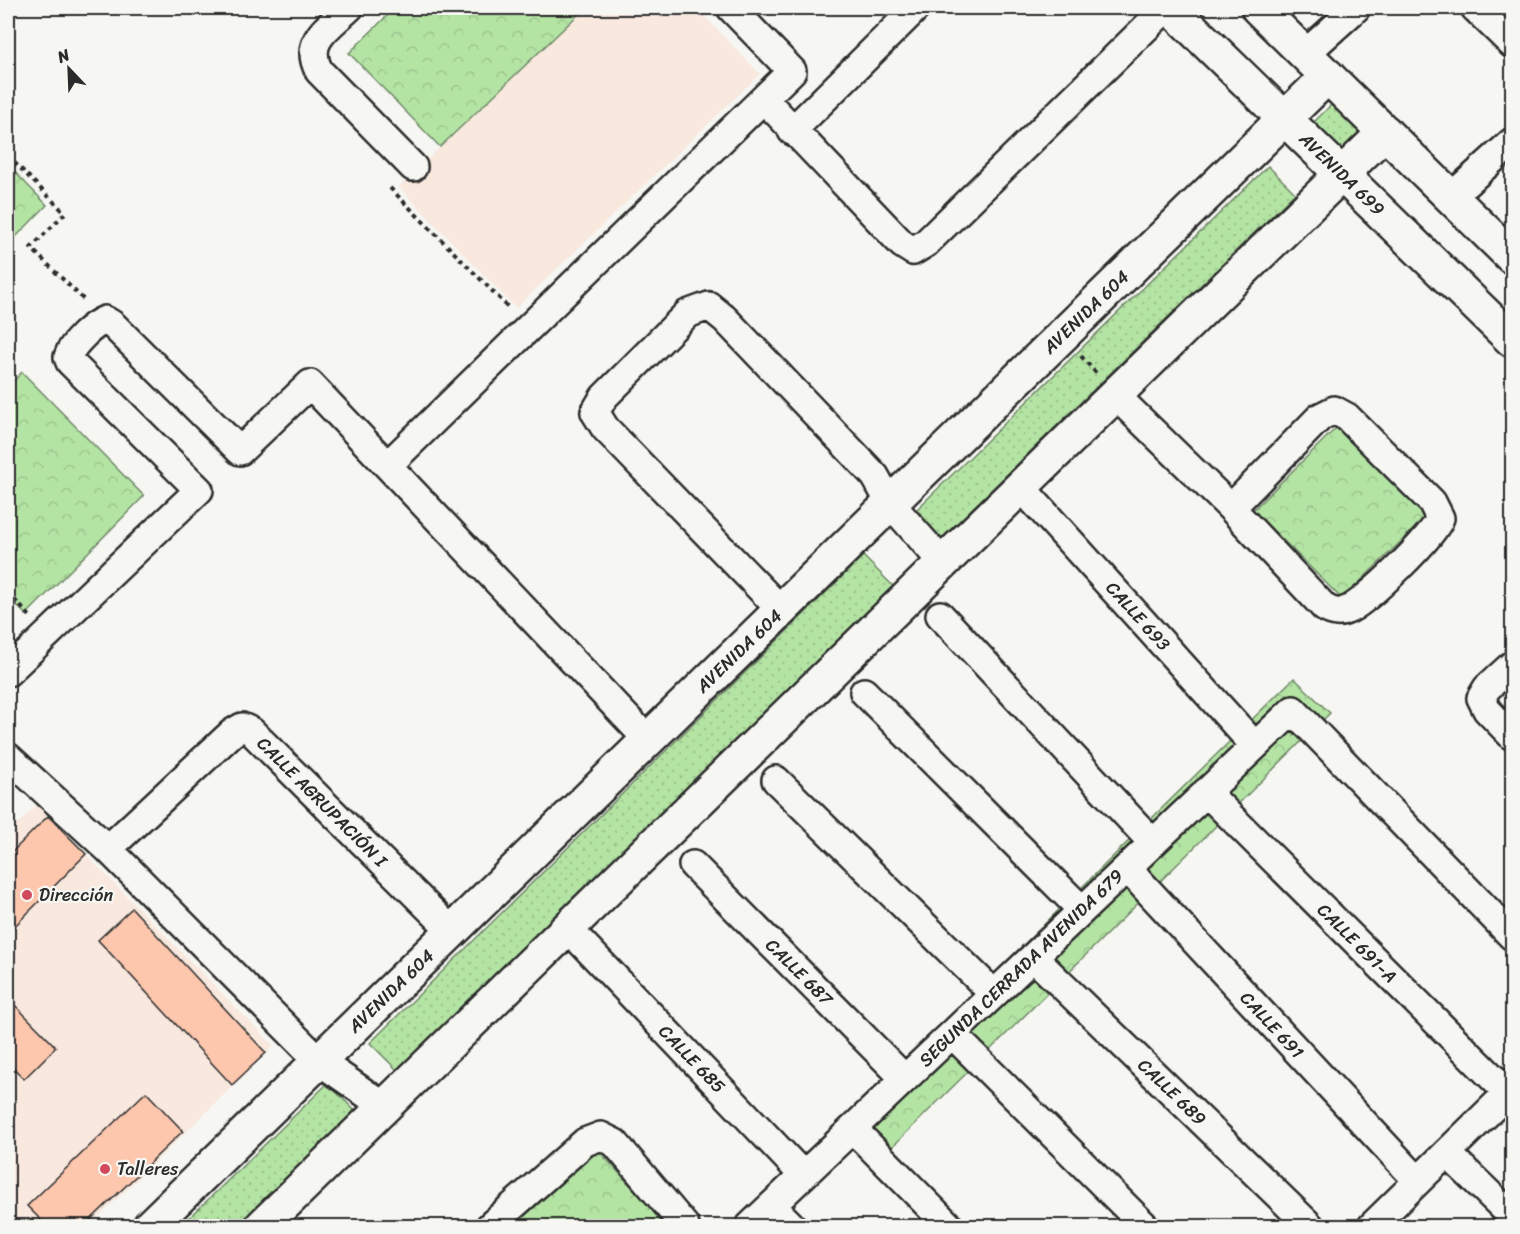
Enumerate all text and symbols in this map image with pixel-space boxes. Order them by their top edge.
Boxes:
north arrow [39,39,99,99]
text: N [52,40,75,72]
street label: AVENIDA 699 [1291,123,1393,224]
street label: AVENIDA 604 [1034,262,1137,363]
street label: CALLE 693 [1098,574,1179,659]
street label: AVENIDA 604 [687,601,790,702]
street label: CALLE AGRUPACIÓN I [249,729,397,877]
street label: SEGUNDA CERRADA AVENIDA 679 [911,861,1131,1075]
place label: Dirección [39,879,113,911]
marker: Dirección [20,888,34,902]
street label: CALLE 691-A [1309,895,1405,991]
street label: CALLE 687 [757,930,842,1015]
street label: AVENIDA 604 [339,941,442,1042]
street label: CALLE 691 [1232,984,1312,1067]
street label: CALLE 685 [650,1017,734,1101]
street label: CALLE 689 [1130,1050,1214,1134]
place label: Talleres [117,1153,179,1185]
marker: Talleres [98,1162,112,1176]

